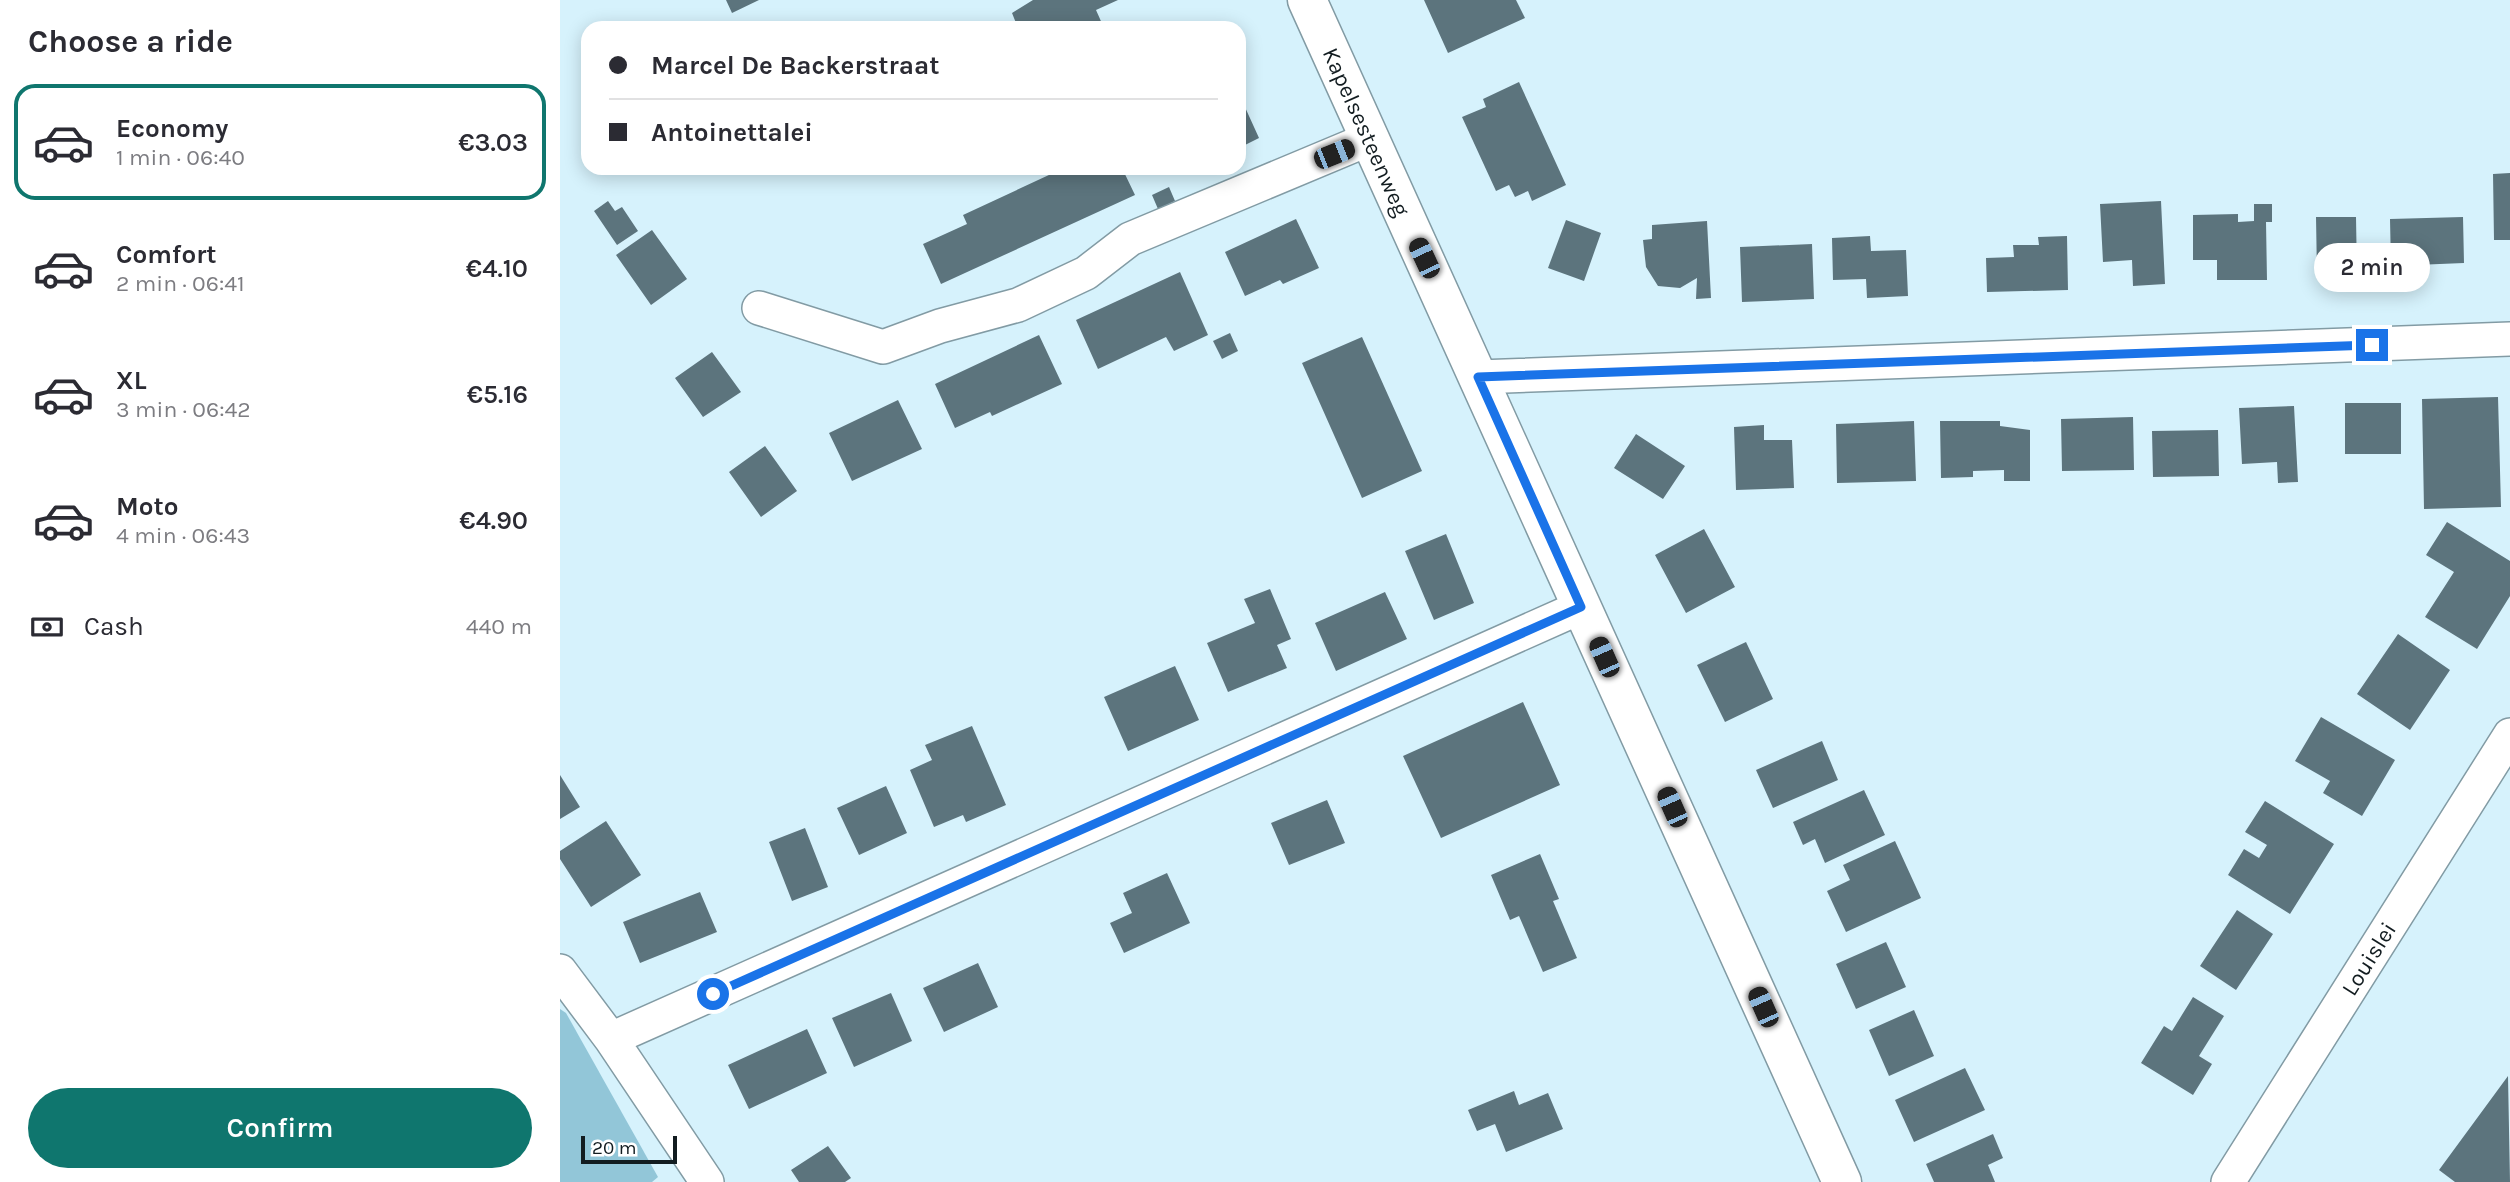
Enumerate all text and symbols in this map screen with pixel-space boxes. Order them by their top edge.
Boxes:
text: Choose a ride [28,23,233,60]
street label: Kapelsesteenweg [1317,43,1415,221]
text: Marcel De Backerstraat [651,50,939,81]
icon: car [32,111,95,174]
text: Economy [116,113,228,144]
text: Antoinettalei [651,117,813,148]
text: €3.03 [458,127,528,158]
car [1311,136,1358,172]
text: 1 min · 06:40 [116,144,245,171]
car [1406,235,1443,281]
icon: car [32,237,95,300]
text: Comfort [116,239,217,270]
callout: 2 min [2314,244,2430,292]
text: €4.10 [466,253,528,284]
text: 2 min [2341,254,2403,281]
text: 2 min · 06:41 [116,270,245,297]
route end [2356,329,2388,361]
icon: car [32,363,95,426]
text: XL [116,365,147,396]
text: €5.16 [467,379,528,410]
text: 3 min · 06:42 [116,396,251,423]
icon: car [32,489,95,552]
text: Moto [116,491,178,522]
text: €4.90 [459,505,528,536]
text: 4 min · 06:43 [116,522,250,549]
icon: cash [28,608,66,646]
text: Cash [84,611,144,642]
text: 440 m [466,613,532,640]
car [1586,634,1623,680]
car [1654,784,1691,830]
street label: Louislei [2336,917,2402,1001]
route start [697,978,729,1010]
car [1745,984,1782,1030]
button: Confirm [28,1088,532,1168]
scale bar [581,1133,677,1165]
text: 20 m [592,1137,637,1159]

